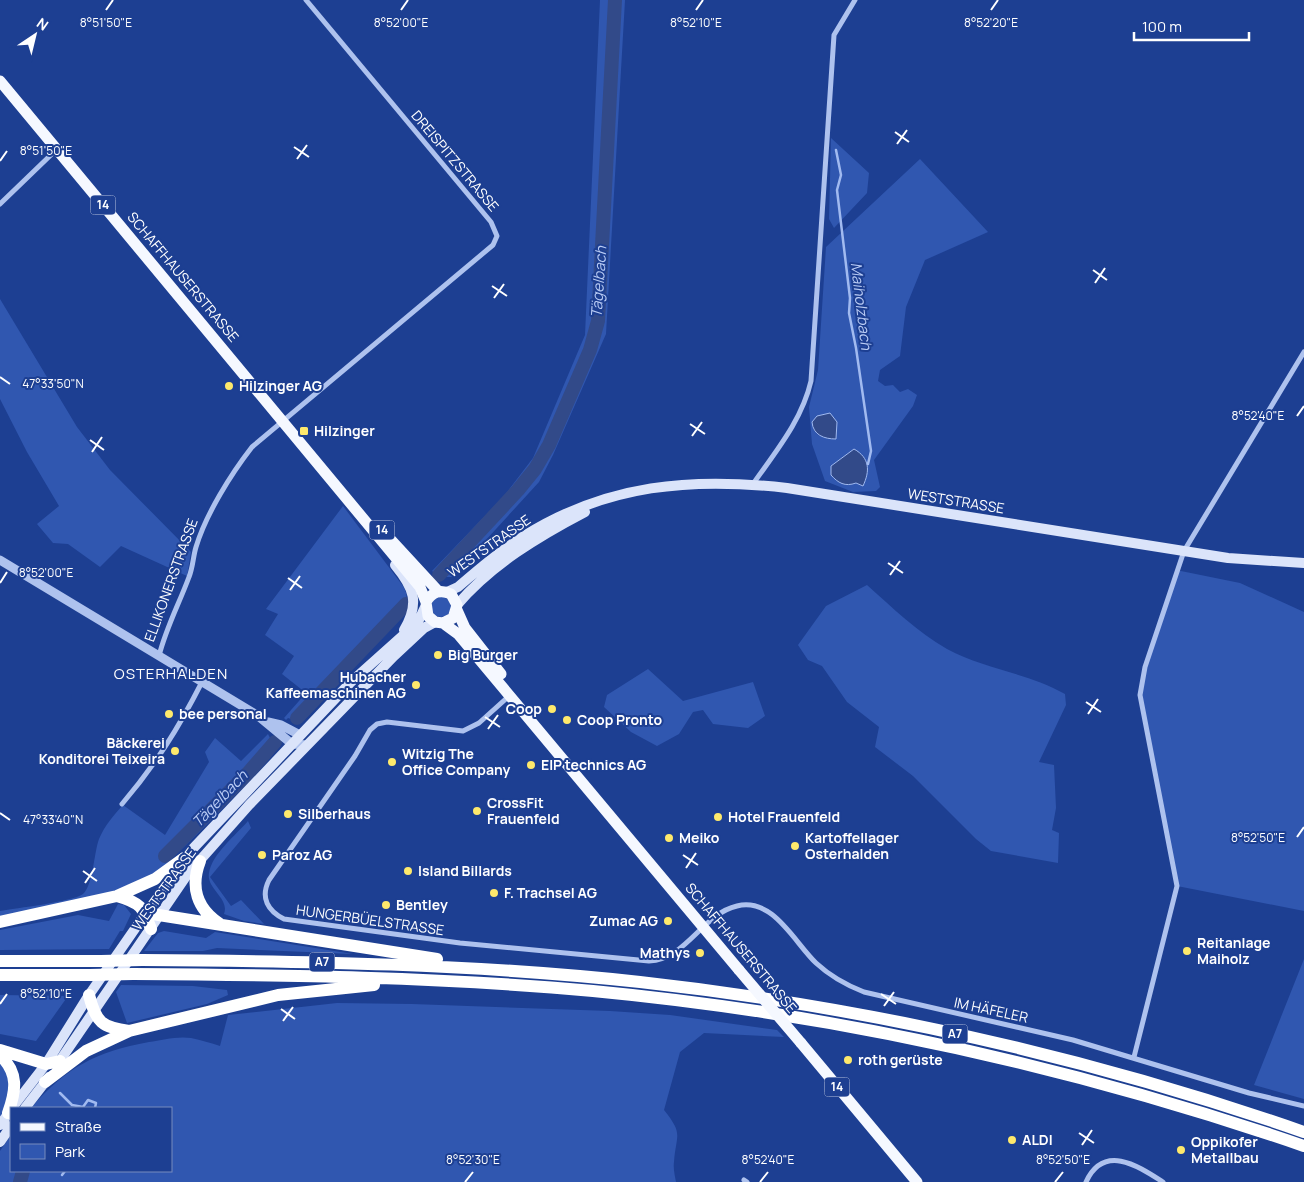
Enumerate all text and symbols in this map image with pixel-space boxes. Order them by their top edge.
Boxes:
north arrow [10,10,60,60]
scale bar [1134,10,1249,42]
text: N [33,13,52,35]
text: 8°51'50"E [80,14,132,31]
text: 8°52'00"E [374,14,428,31]
text: 8°52'10"E [670,14,722,31]
text: 8°52'20"E [964,14,1018,31]
text: 100 m [1142,16,1182,37]
street label: DREISPITZSTRASSE [407,106,503,215]
text: 8°51'50"E [20,142,72,159]
road number: 14 [90,196,116,214]
street label: SCHAFFHAUSERSTRASSE [123,208,243,346]
water label: Tägelbach [586,244,612,319]
water label: Maiholzbach [846,261,877,352]
text: 47°33'50"N [22,375,84,392]
place label: Hilzinger AG [239,376,322,395]
marker: Hilzinger AG [223,380,235,392]
text: 8°52'40"E [1232,407,1285,424]
place label: Hilzinger [314,421,375,440]
marker: Hilzinger [298,425,310,437]
street label: WESTSTRASSE [906,483,1006,518]
street label: WESTSTRASSE [443,510,534,581]
street label: ELLIKONERSTRASSE [139,516,202,644]
road number: 14 [370,520,394,540]
text: 8°52'00"E [19,564,73,581]
place label: Big Burger [448,645,518,664]
marker: Big Burger [432,649,444,661]
district label: OSTERHALDEN [114,663,228,684]
place label: Hubacher Kaffeemaschinen AG [266,667,406,702]
marker: Hubacher Kaffeemaschinen AG [410,679,422,691]
place label: Coop [506,699,542,718]
marker: Coop [546,703,558,715]
place label: bee personal [179,704,267,723]
marker: bee personal [163,708,175,720]
place label: Coop Pronto [577,710,663,729]
marker: Coop Pronto [561,714,573,726]
place label: Bäckerei Konditorei Teixeira [39,733,165,768]
place label: Witzig The Office Company [402,744,510,779]
marker: Bäckerei Konditorei Teixeira [169,745,181,757]
place label: EIP technics AG [541,755,646,774]
marker: Witzig The Office Company [386,756,398,768]
marker: EIP technics AG [525,759,537,771]
water label: Tägelbach [187,765,253,832]
place label: CrossFit Frauenfeld [487,793,560,828]
place label: Silberhaus [298,804,371,823]
marker: CrossFit Frauenfeld [471,805,483,817]
place label: Hotel Frauenfeld [728,807,840,826]
marker: Silberhaus [282,808,294,820]
text: 47°33'40"N [23,811,83,828]
marker: Hotel Frauenfeld [712,811,724,823]
place label: Meiko [679,828,720,847]
place label: Kartoffellager Osterhalden [805,828,899,863]
text: 8°52'50"E [1231,829,1285,846]
marker: Meiko [663,832,675,844]
marker: Kartoffellager Osterhalden [789,840,801,852]
street label: WESTSTRASSE [127,844,200,934]
place label: Paroz AG [272,845,332,864]
marker: Paroz AG [256,849,268,861]
place label: Island Billards [418,861,512,880]
marker: Island Billards [402,865,414,877]
street label: SCHAFFHAUSERSTRASSE [681,879,801,1017]
place label: F. Trachsel AG [504,883,597,902]
marker: F. Trachsel AG [488,887,500,899]
place label: Bentley [396,895,448,914]
marker: Bentley [380,899,392,911]
street label: HUNGERBÜELSTRASSE [295,900,445,939]
place label: Zumac AG [589,911,658,930]
marker: Zumac AG [662,915,674,927]
place label: Reitanlage Maiholz [1197,933,1271,968]
place label: Mathys [640,943,690,962]
marker: Reitanlage Maiholz [1181,945,1193,957]
marker: Mathys [694,947,706,959]
road number: A7 [310,952,334,972]
text: 8°52'10"E [20,985,72,1002]
street label: IM HÄFELER [952,992,1030,1027]
road number: A7 [942,1024,968,1044]
place label: roth gerüste [858,1050,943,1069]
marker: roth gerüste [842,1054,854,1066]
road number: 14 [824,1078,850,1096]
legend [10,1107,172,1172]
text: Straße [55,1116,102,1137]
place label: ALDI [1022,1130,1053,1149]
place label: Oppikofer Metallbau [1191,1132,1259,1167]
marker: ALDI [1006,1134,1018,1146]
text: Park [55,1141,85,1162]
marker: Oppikofer Metallbau [1175,1144,1187,1156]
text: 8°52'30"E [446,1151,500,1168]
text: 8°52'40"E [742,1151,795,1168]
text: 8°52'50"E [1036,1151,1090,1168]

